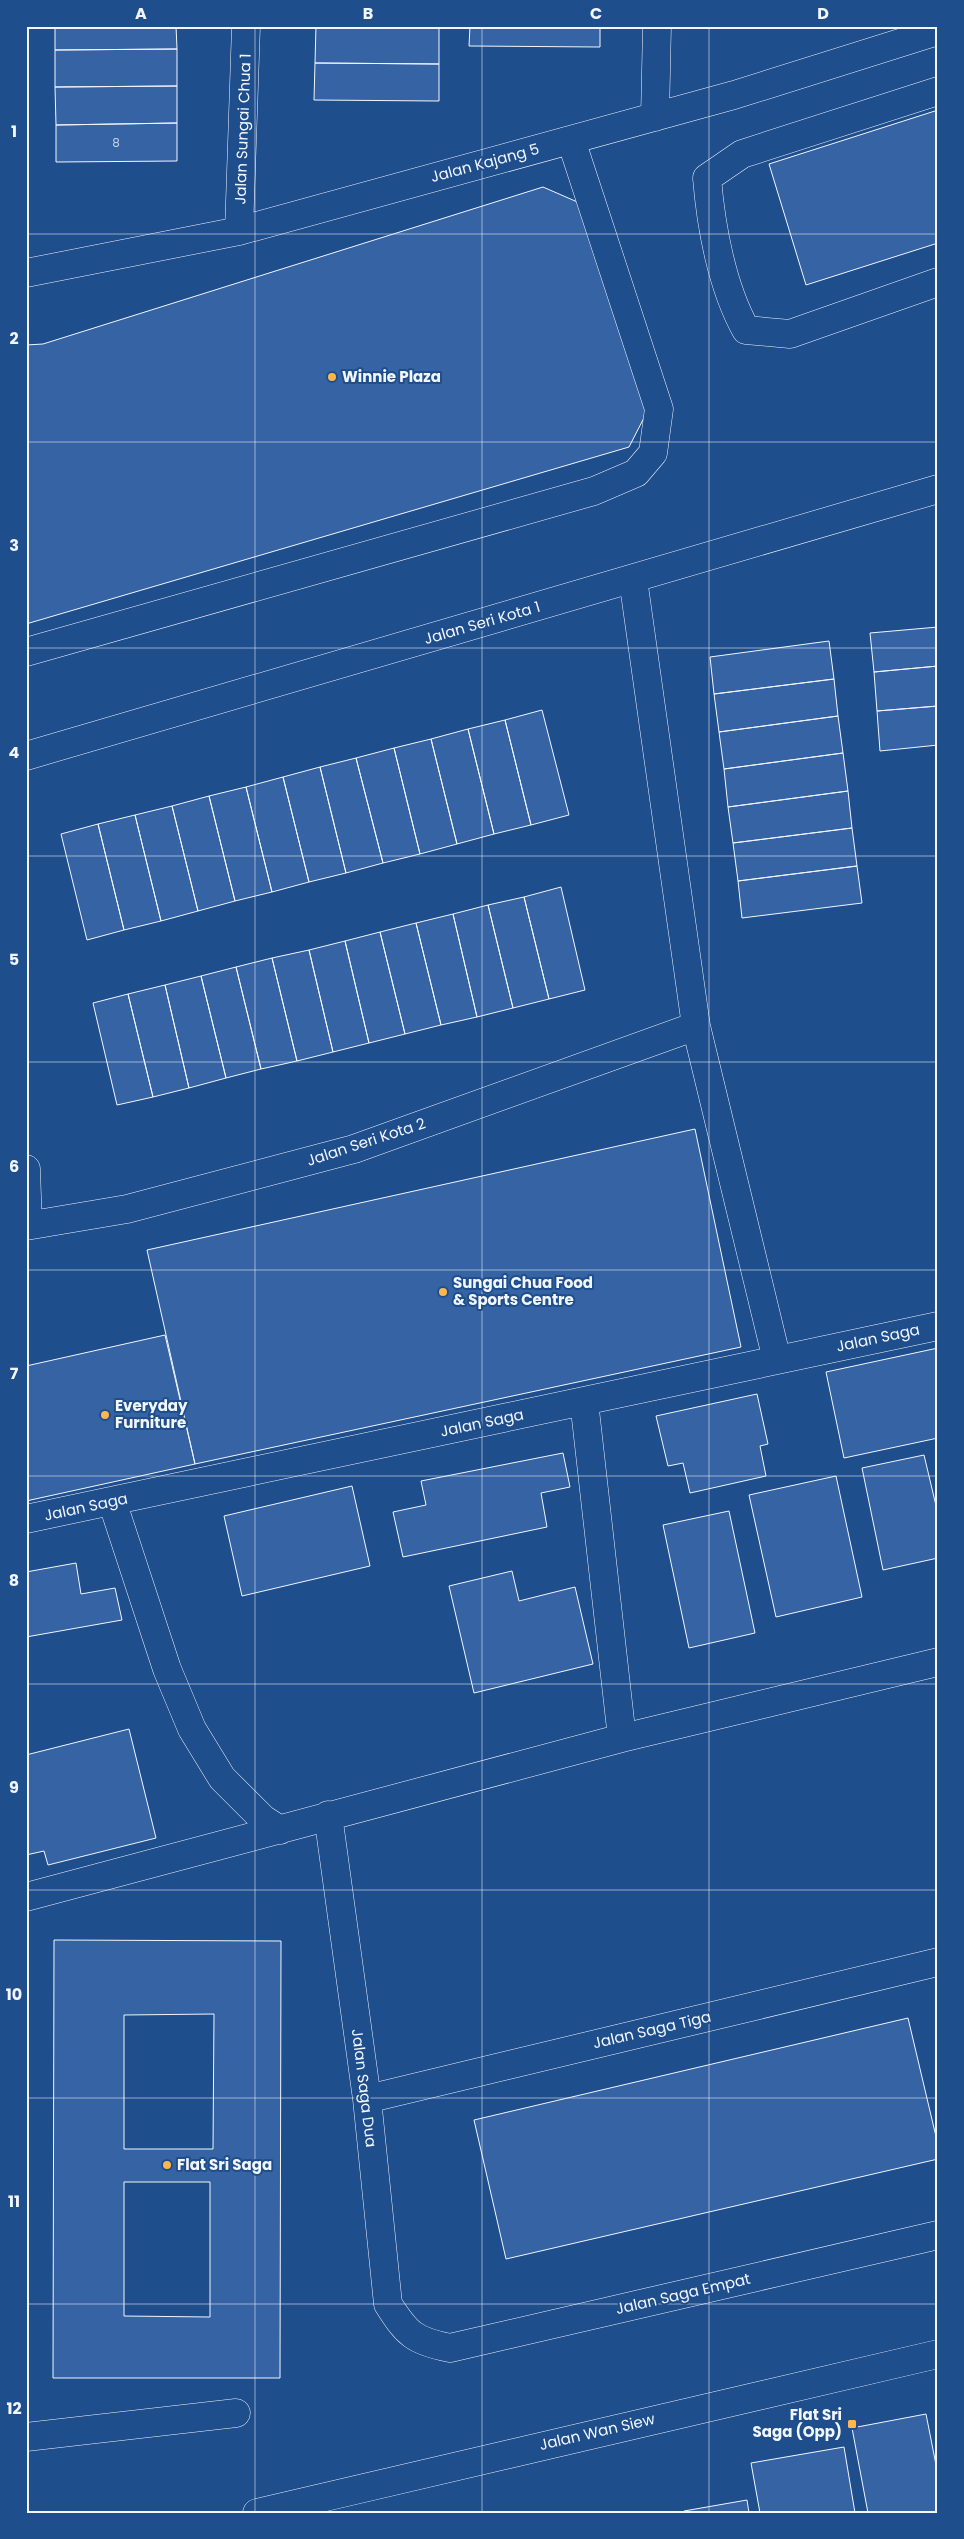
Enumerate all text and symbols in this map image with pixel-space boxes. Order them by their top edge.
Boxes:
text: A [135,2,147,25]
text: B [363,2,373,25]
text: C [590,2,602,25]
text: D [817,2,829,25]
street label: Jalan Sungai Chua 1 [229,53,256,205]
text: 1 [11,120,17,143]
house number: 8 [112,134,120,151]
street label: Jalan Kajang 5 [428,138,542,187]
text: 2 [9,327,19,350]
place label: Winnie Plaza [342,366,441,387]
marker: Winnie Plaza [326,371,338,383]
text: 3 [9,534,19,557]
street label: Jalan Seri Kota 1 [421,596,542,649]
text: 4 [9,741,20,764]
text: 5 [9,948,19,971]
street label: Jalan Seri Kota 2 [304,1112,428,1171]
text: 6 [9,1155,19,1178]
place label: Sungai Chua Food & Sports Centre [453,1272,593,1310]
marker: Sungai Chua Food & Sports Centre [437,1286,449,1298]
street label: Jalan Saga [834,1318,922,1357]
text: 7 [10,1362,19,1385]
place label: Everyday Furniture [115,1395,188,1433]
street label: Jalan Saga [438,1403,526,1442]
marker: Everyday Furniture [99,1409,111,1421]
street label: Jalan Saga [42,1487,130,1526]
text: 8 [9,1569,19,1592]
text: 9 [9,1776,19,1799]
text: 10 [6,1983,22,2006]
street label: Jalan Saga Tiga [591,2006,713,2053]
street label: Jalan Saga Dua [347,2028,382,2148]
place label: Flat Sri Saga [177,2154,272,2175]
marker: Flat Sri Saga [161,2159,173,2171]
text: 11 [8,2190,20,2213]
street label: Jalan Saga Empat [613,2268,752,2319]
text: 12 [6,2397,22,2420]
place label: Flat Sri Saga (Opp) [753,2404,842,2442]
street label: Jalan Wan Siew [537,2408,657,2455]
marker: Flat Sri Saga (Opp) [846,2418,858,2430]

